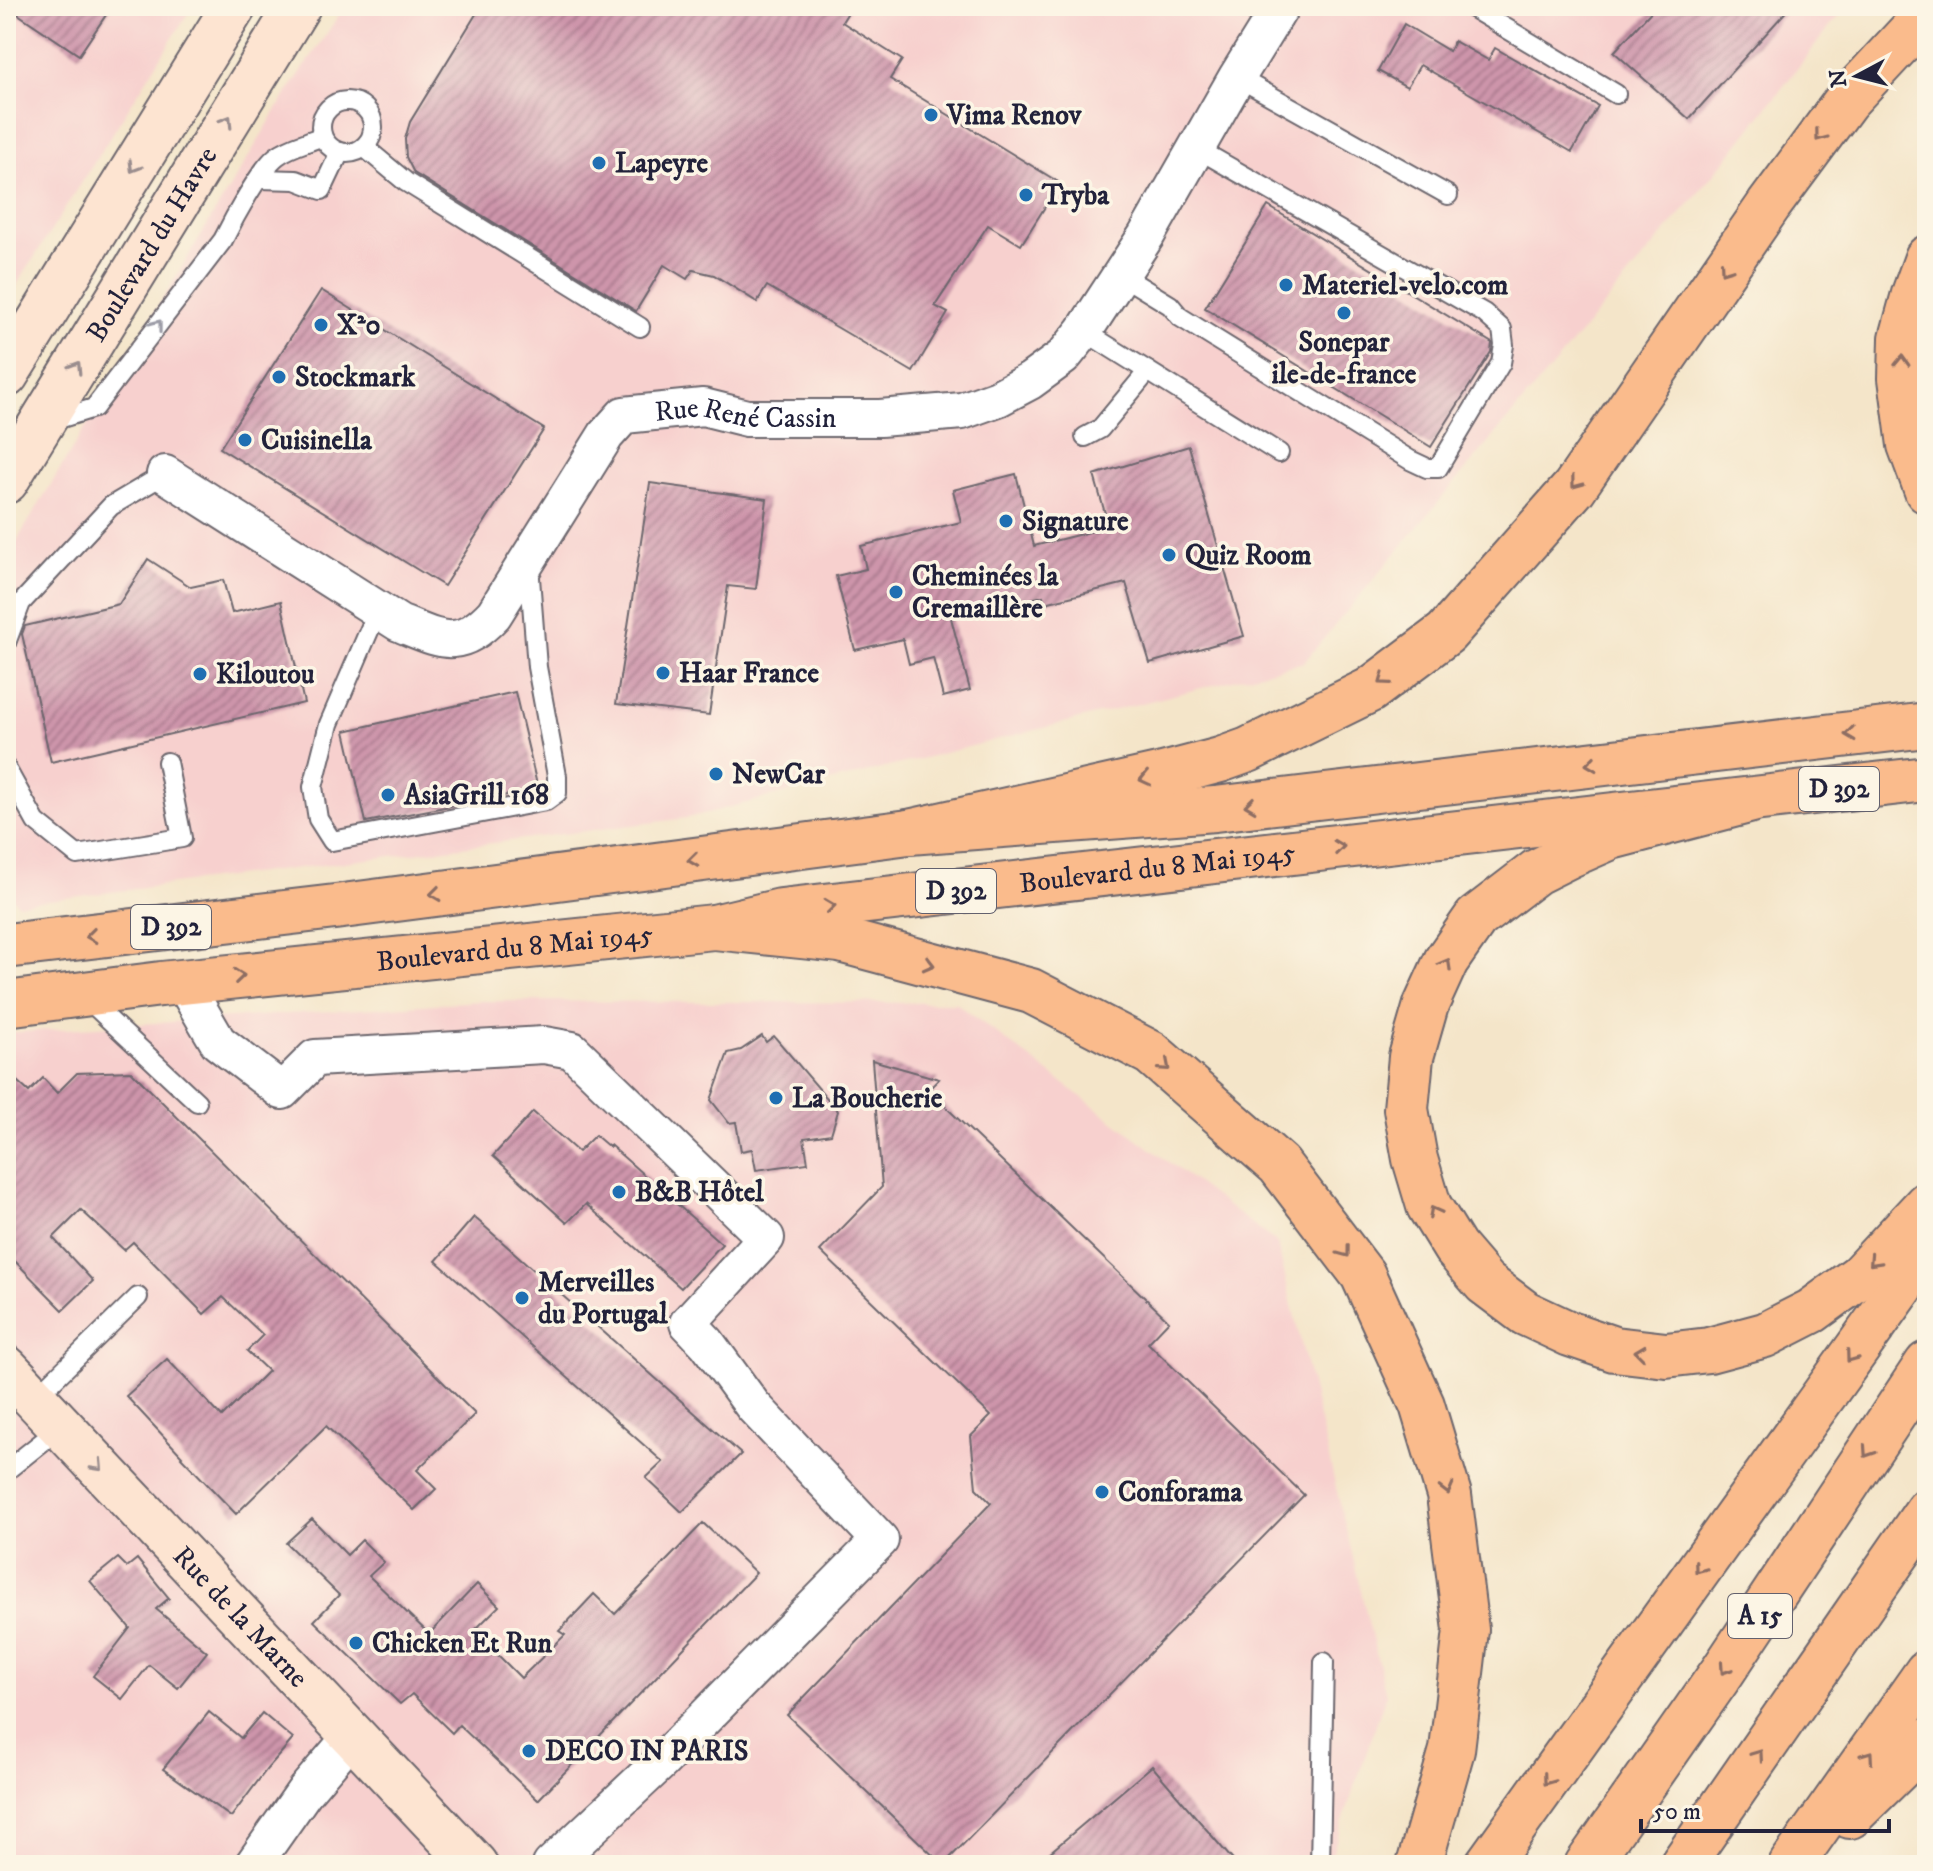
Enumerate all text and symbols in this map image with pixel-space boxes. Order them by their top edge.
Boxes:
north arrow [1817,36,1897,116]
text: N [1824,68,1853,89]
place label: Vima Renov [946,98,1082,133]
marker: Vima Renov [922,106,940,124]
one-way arrow [217,115,232,130]
one-way arrow [1816,127,1830,142]
street label: Boulevard du Havre [78,140,225,348]
place label: Lapeyre [615,146,708,181]
marker: Lapeyre [590,154,608,172]
one-way arrow [128,158,144,173]
place label: Tryba [1041,178,1110,213]
marker: Tryba [1017,186,1035,204]
one-way arrow [1719,261,1734,275]
place label: Materiel-velo.com [1302,268,1508,303]
marker: Materiel-velo.com [1277,276,1295,294]
marker: Sonepar ile-de-france [1335,304,1353,322]
place label: X²0 [337,308,381,343]
marker: X²0 [312,316,330,334]
one-way arrow [148,319,162,334]
place label: Sonepar ile-de-france [1272,325,1417,392]
one-way arrow [1893,354,1910,367]
place label: Stockmark [295,360,416,395]
one-way arrow [66,361,81,376]
marker: Stockmark [270,368,288,386]
street label: Rue René Cassin [653,389,837,436]
place label: Cuisinella [261,423,373,458]
marker: Cuisinella [236,431,254,449]
one-way arrow [1572,474,1586,489]
place label: Signature [1022,504,1129,539]
marker: Signature [997,512,1015,530]
place label: Quiz Room [1185,538,1311,573]
marker: Quiz Room [1160,546,1178,564]
place label: Cheminées la Cremaillère [912,559,1060,626]
marker: Cheminées la Cremaillère [887,583,905,601]
place label: Haar France [679,656,819,691]
place label: Kiloutou [216,657,315,692]
marker: Haar France [654,664,672,682]
marker: Kiloutou [191,665,209,683]
one-way arrow [1378,670,1392,684]
one-way arrow [1843,725,1856,742]
one-way arrow [1584,755,1598,772]
place label: NewCar [732,757,825,792]
marker: NewCar [707,765,725,783]
road number: D 392 [1799,767,1879,811]
one-way arrow [1139,770,1152,787]
place label: AsiaGrill 168 [403,778,549,813]
marker: AsiaGrill 168 [379,786,397,804]
one-way arrow [1243,796,1257,813]
street label: Boulevard du 8 Mai 1945 [1017,834,1297,901]
one-way arrow [1333,839,1346,856]
one-way arrow [686,851,700,868]
road number: D 392 [916,869,996,913]
one-way arrow [428,885,442,902]
one-way arrow [824,897,837,914]
road number: D 392 [131,905,211,949]
street label: Boulevard du 8 Mai 1945 [375,916,655,979]
one-way arrow [84,927,98,944]
one-way arrow [921,955,935,972]
one-way arrow [1436,958,1452,973]
one-way arrow [233,968,246,985]
one-way arrow [1156,1056,1171,1070]
place label: La Boucherie [792,1081,943,1116]
marker: La Boucherie [767,1089,785,1107]
place label: B&B Hôtel [635,1175,764,1210]
marker: B&B Hôtel [610,1183,628,1201]
one-way arrow [1429,1206,1444,1221]
one-way arrow [1335,1243,1349,1258]
one-way arrow [1870,1252,1884,1267]
place label: Merveilles du Portugal [538,1265,668,1332]
marker: Merveilles du Portugal [513,1289,531,1307]
one-way arrow [1633,1344,1646,1361]
one-way arrow [1846,1349,1861,1363]
one-way arrow [1863,1444,1878,1458]
one-way arrow [88,1456,102,1471]
place label: Conforama [1118,1475,1244,1510]
one-way arrow [1438,1482,1455,1496]
marker: Conforama [1093,1483,1111,1501]
street label: Rue de la Marne [166,1539,316,1695]
one-way arrow [1695,1560,1709,1574]
road number: A 15 [1728,1594,1792,1638]
place label: Chicken Et Run [372,1626,552,1661]
marker: Chicken Et Run [347,1634,365,1652]
one-way arrow [1719,1660,1734,1674]
place label: DECO IN PARIS [545,1734,749,1769]
marker: DECO IN PARIS [520,1742,538,1760]
one-way arrow [1748,1749,1763,1763]
one-way arrow [1858,1750,1873,1764]
one-way arrow [1543,1771,1558,1785]
scale bar [1641,1783,1889,1833]
text: 50 m [1653,1797,1701,1827]

